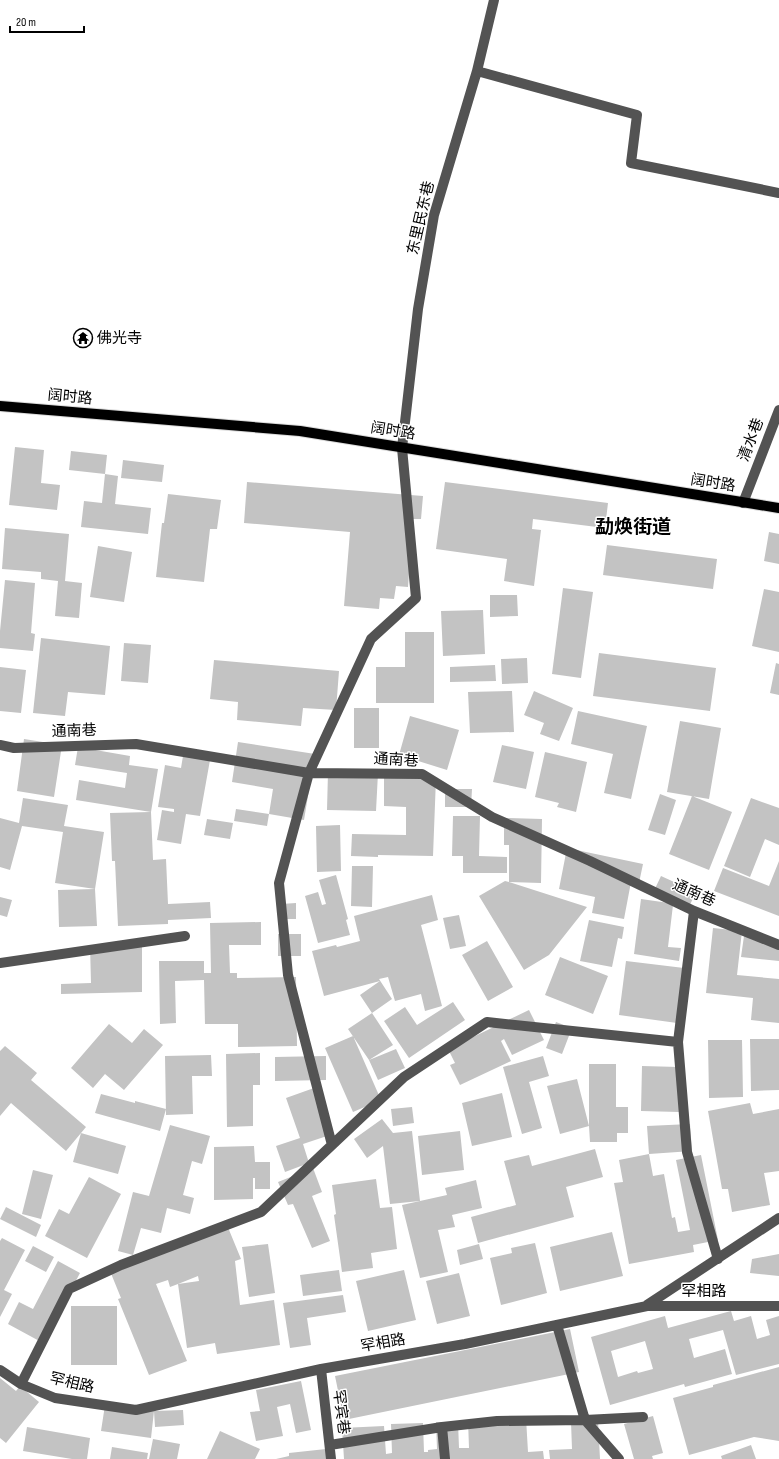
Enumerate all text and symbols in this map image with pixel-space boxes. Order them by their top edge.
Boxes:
scale bar [10,8,84,34]
text: 20 m [16,15,36,30]
street label: 东里民东巷 [403,179,439,257]
temple icon: 佛光寺 [72,327,94,349]
place label: 佛光寺 [97,329,142,348]
street label: 阔时路 [47,386,93,408]
street label: 清水巷 [734,416,768,464]
street label: 阔时路 [369,418,417,444]
street label: 阔时路 [689,470,737,496]
district label: 勐焕街道 [595,516,671,539]
street label: 通南巷 [51,721,97,741]
street label: 通南巷 [373,749,419,771]
street label: 通南巷 [670,875,718,911]
street label: 罕相路 [681,1282,727,1301]
street label: 罕相路 [359,1330,407,1356]
street label: 罕相路 [48,1369,96,1397]
street label: 罕宾巷 [329,1389,353,1435]

